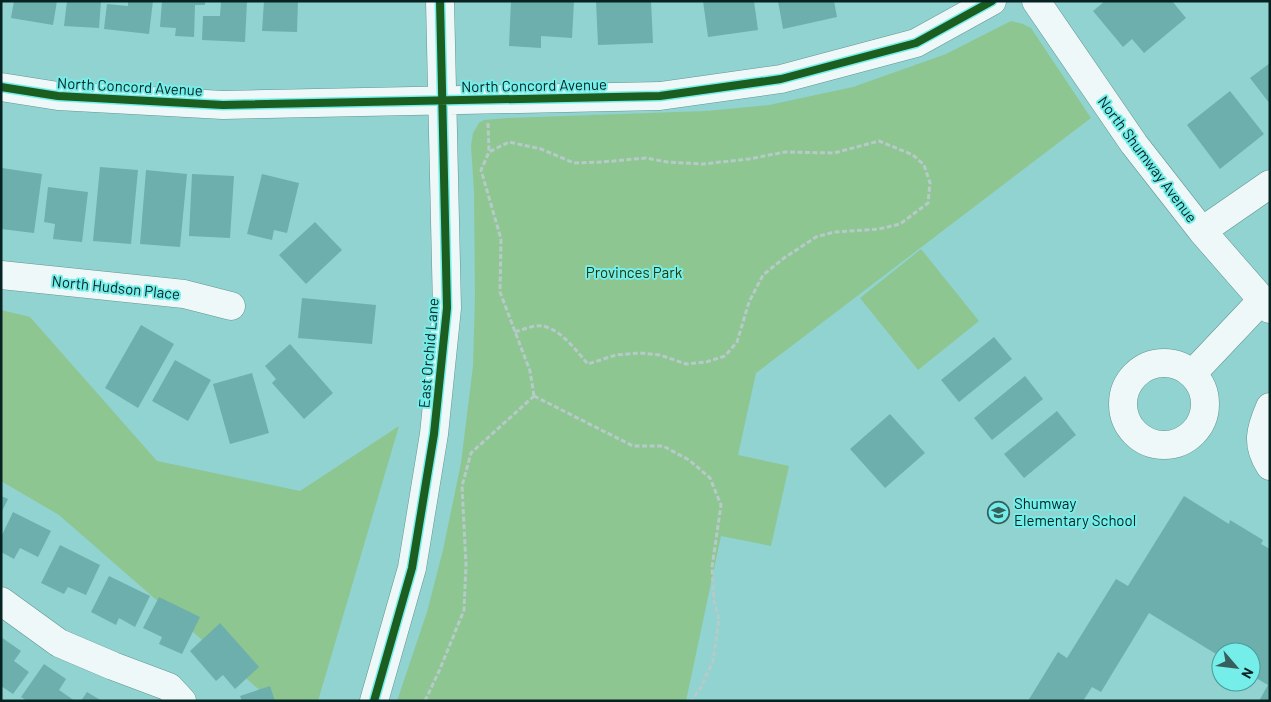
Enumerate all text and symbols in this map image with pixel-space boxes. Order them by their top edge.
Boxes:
street label: North Concord Avenue [57,73,203,99]
street label: North Concord Avenue [461,75,607,95]
street label: North Shumway Avenue [1095,92,1201,226]
park label: Provinces Park [586,263,683,281]
street label: North Hudson Place [51,271,181,303]
street label: East Orchid Lane [414,297,442,409]
place label: Shumway Elementary School [1014,494,1136,529]
school or university icon: Shumway Elementary School [986,500,1010,524]
north arrow [1211,642,1261,692]
text: N [1238,665,1258,681]

